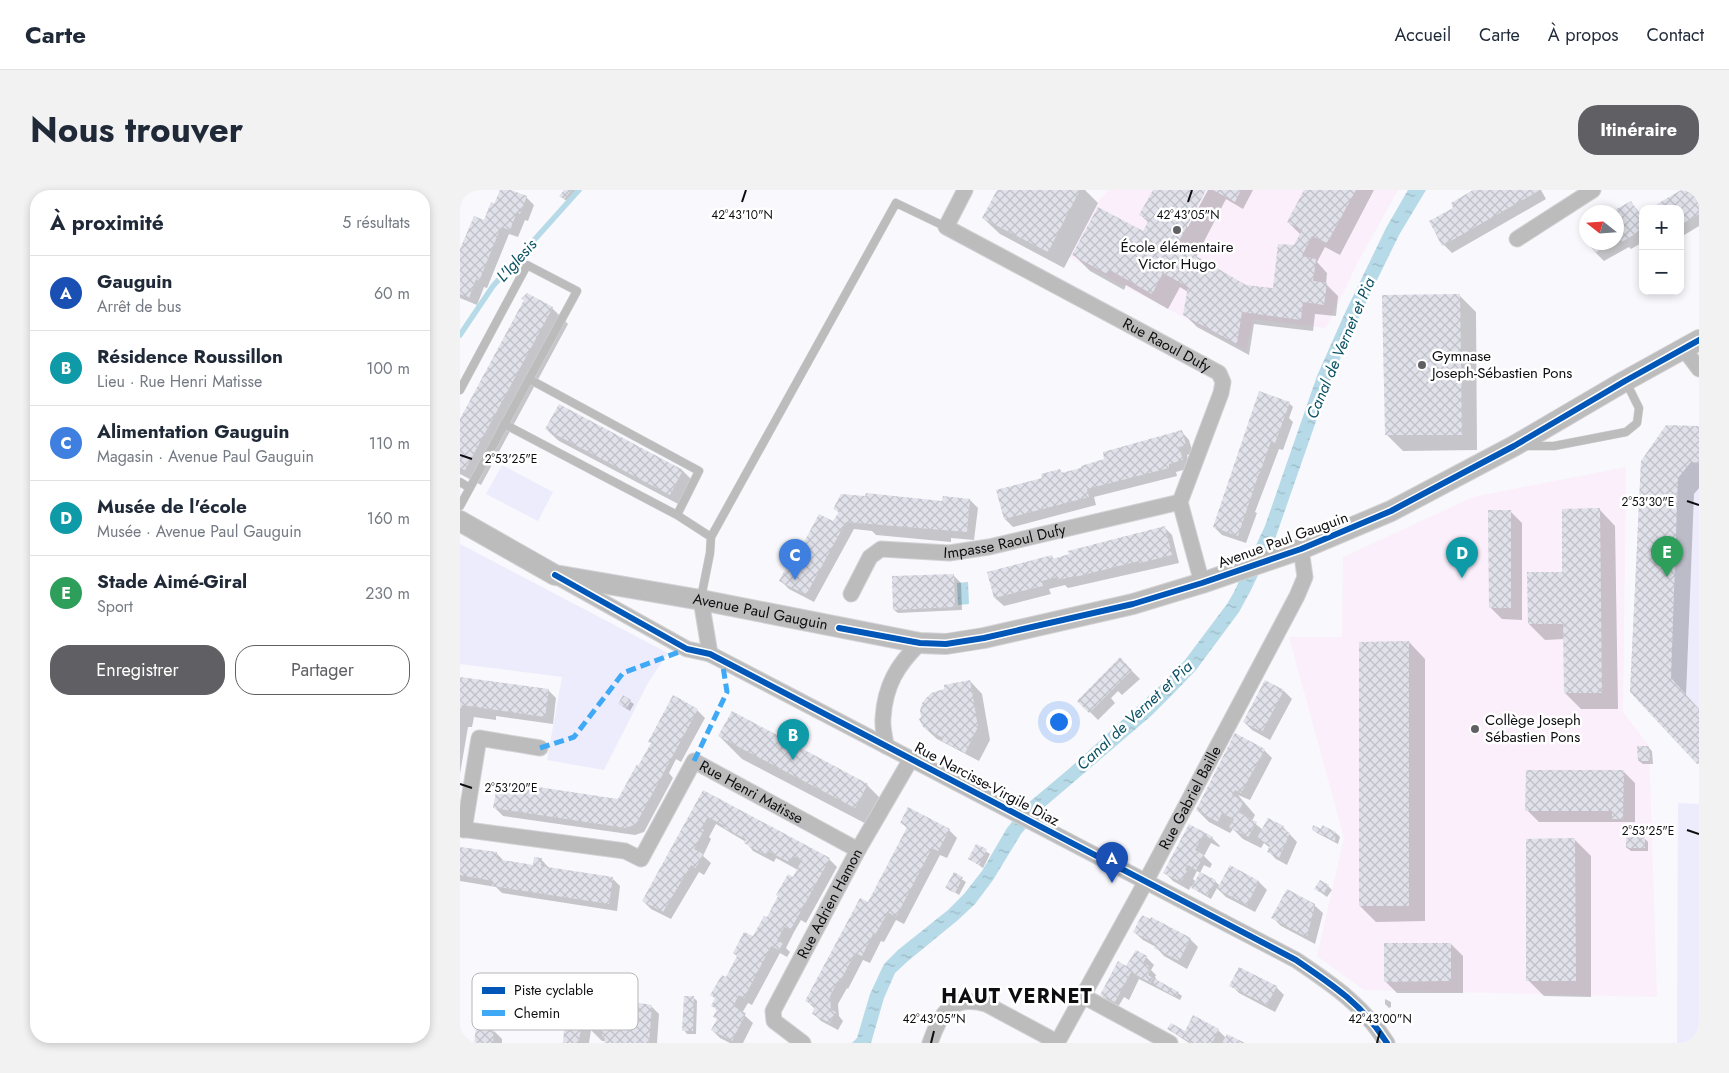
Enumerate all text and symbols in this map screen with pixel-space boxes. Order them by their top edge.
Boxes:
text: Carte [25,17,86,52]
text: Accueil [1394,22,1451,48]
text: Carte [1479,22,1520,48]
text: À propos [1548,22,1618,48]
text: Contact [1646,22,1704,48]
text: Nous trouver [30,105,243,155]
button: Itinéraire [1578,105,1699,155]
north arrow [1579,205,1624,250]
map controls [1639,205,1684,295]
button: + [1639,205,1684,250]
text: 42°43'10"N [711,206,773,224]
text: 42°43'05"N [1157,206,1219,224]
text: À proximité [50,208,164,238]
text: 5 résultats [342,211,410,234]
marker: École élémentaire Victor Hugo [1171,224,1183,236]
water label: L'Iglesis [491,233,542,287]
place label: École élémentaire Victor Hugo [1121,236,1234,275]
button: − [1639,250,1684,295]
text: Gauguin [97,268,172,295]
water label: Canal de Vernet et Pia [1300,274,1381,422]
text: A [60,282,72,305]
text: 60 m [374,282,410,305]
text: Arrêt de bus [97,295,181,318]
street label: Rue Raoul Dufy [1119,312,1215,378]
text: Résidence Roussillon [97,343,283,370]
place label: Gymnase Joseph-Sébastien Pons [1430,345,1572,384]
text: B [61,357,71,380]
text: 100 m [366,357,410,380]
marker: Gymnase Joseph-Sébastien Pons [1416,359,1428,371]
text: Lieu · Rue Henri Matisse [97,370,262,393]
text: Alimentation Gauguin [97,418,289,445]
text: C [60,432,72,455]
text: 110 m [369,432,410,455]
text: Magasin · Avenue Paul Gauguin [97,445,314,468]
text: 2°53'25"E [485,450,537,468]
text: Musée de l'école [97,493,247,520]
text: 2°53'30"E [1622,493,1674,511]
street label: Avenue Paul Gauguin [1215,506,1351,574]
text: D [60,507,72,530]
text: 160 m [367,507,410,530]
street label: Impasse Raoul Dufy [943,518,1068,564]
text: Musée · Avenue Paul Gauguin [97,520,302,543]
pin: E [1651,536,1683,577]
pin: D [1446,537,1478,578]
pin: C [779,539,811,580]
text: Stade Aimé-Giral [97,568,247,595]
text: E [61,582,71,605]
text: 230 m [365,582,410,605]
street label: Avenue Paul Gauguin [691,588,830,636]
text: Sport [97,595,133,618]
button: Enregistrer [50,645,225,695]
button: Partager [235,645,410,695]
water label: Canal de Vernet et Pia [1071,655,1198,775]
your location [1046,709,1072,735]
place label: Collège Joseph Sébastien Pons [1485,709,1581,748]
pin: B [777,719,809,760]
marker: Collège Joseph Sébastien Pons [1469,723,1481,735]
street label: Rue Narcisse-Virgile Diaz [911,736,1063,832]
street label: Rue Gabriel Baille [1153,742,1227,854]
street label: Rue Henri Matisse [695,755,807,829]
text: 2°53'20"E [484,779,538,797]
text: 2°53'25"E [1622,822,1674,840]
pin: A [1096,842,1128,883]
street label: Rue Adrien Hamon [792,844,868,963]
legend [472,973,638,1030]
text: Piste cyclable [514,980,593,1000]
district label: HAUT VERNET [941,982,1093,1011]
text: Chemin [514,1003,560,1023]
text: 42°43'05"N [903,1010,965,1028]
text: 42°43'00"N [1348,1010,1412,1028]

